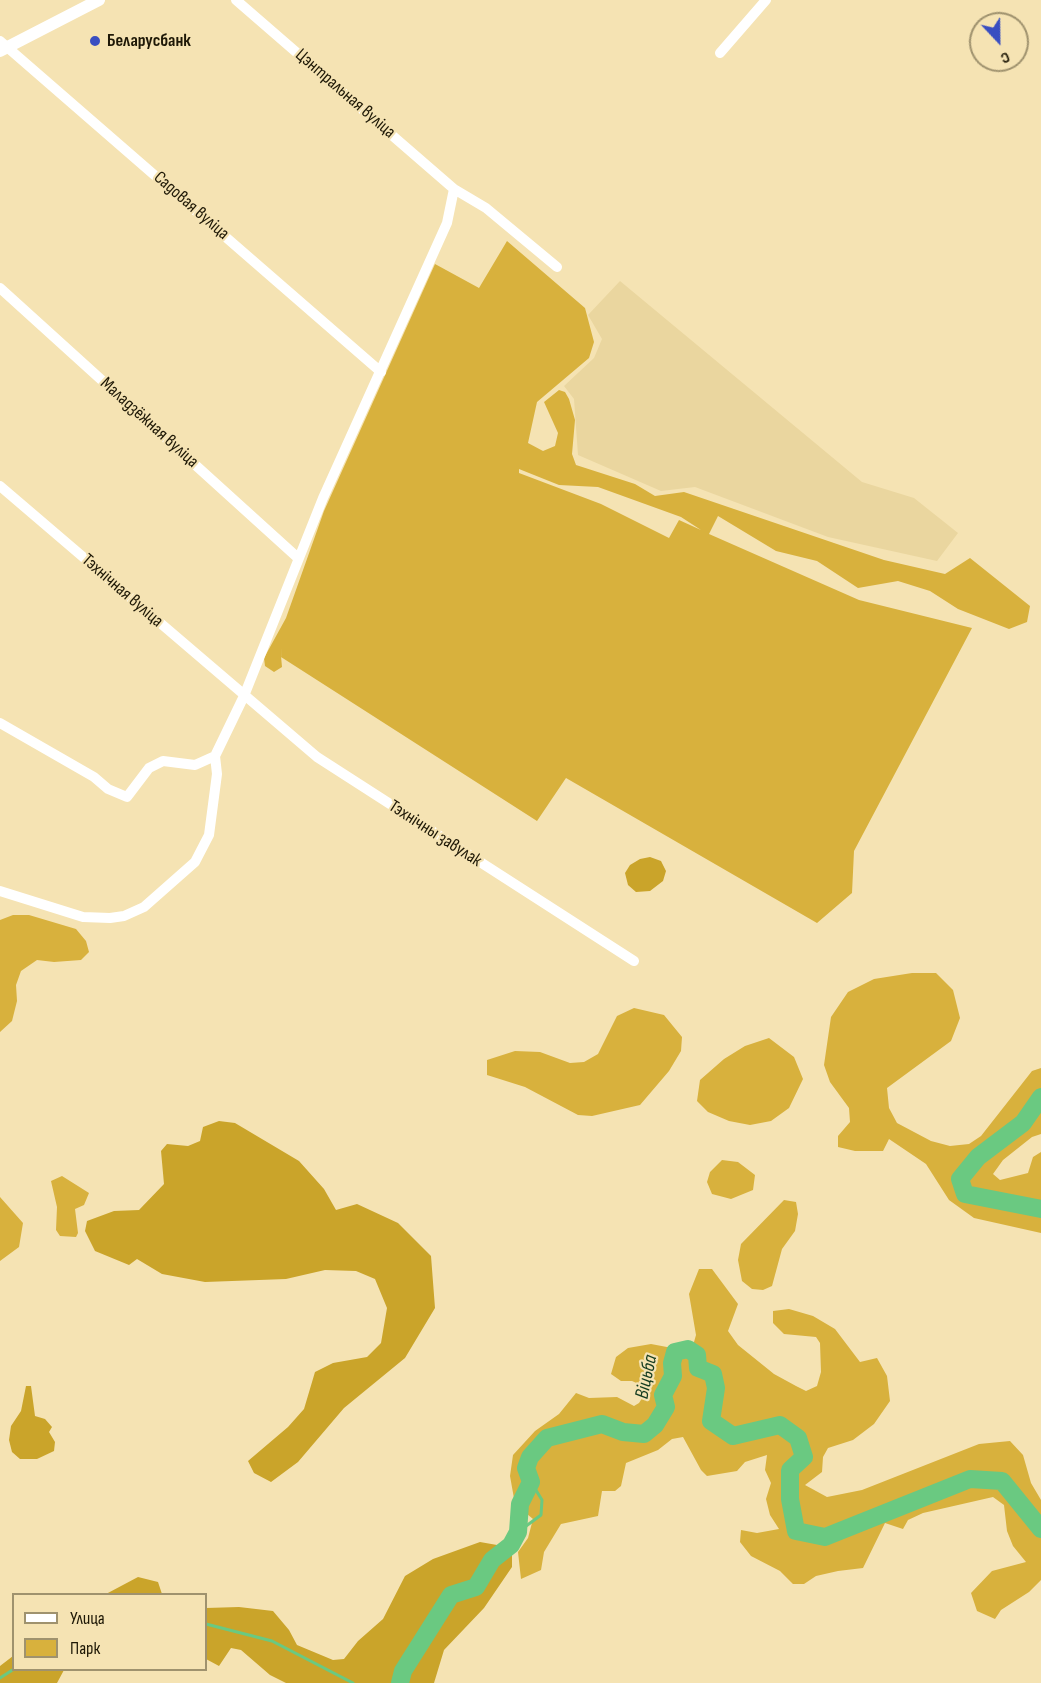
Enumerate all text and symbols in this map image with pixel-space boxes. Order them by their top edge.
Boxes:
north arrow [969,12,1029,72]
place label: Беларусбанк [107,30,191,52]
marker: Беларусбанк [88,34,102,48]
street label: Цэнтральная вуліца [290,45,400,143]
text: С [998,47,1013,68]
street label: Садовая вуліца [149,167,233,245]
street label: Маладзёжная вуліца [95,373,203,473]
street label: Тэхнічная вуліца [77,550,167,632]
street label: Тэхнічны завулак [384,796,486,872]
water label: Віцьба [631,1353,663,1401]
legend [12,1593,207,1671]
text: Улица [70,1608,105,1629]
text: Парк [70,1638,100,1659]

